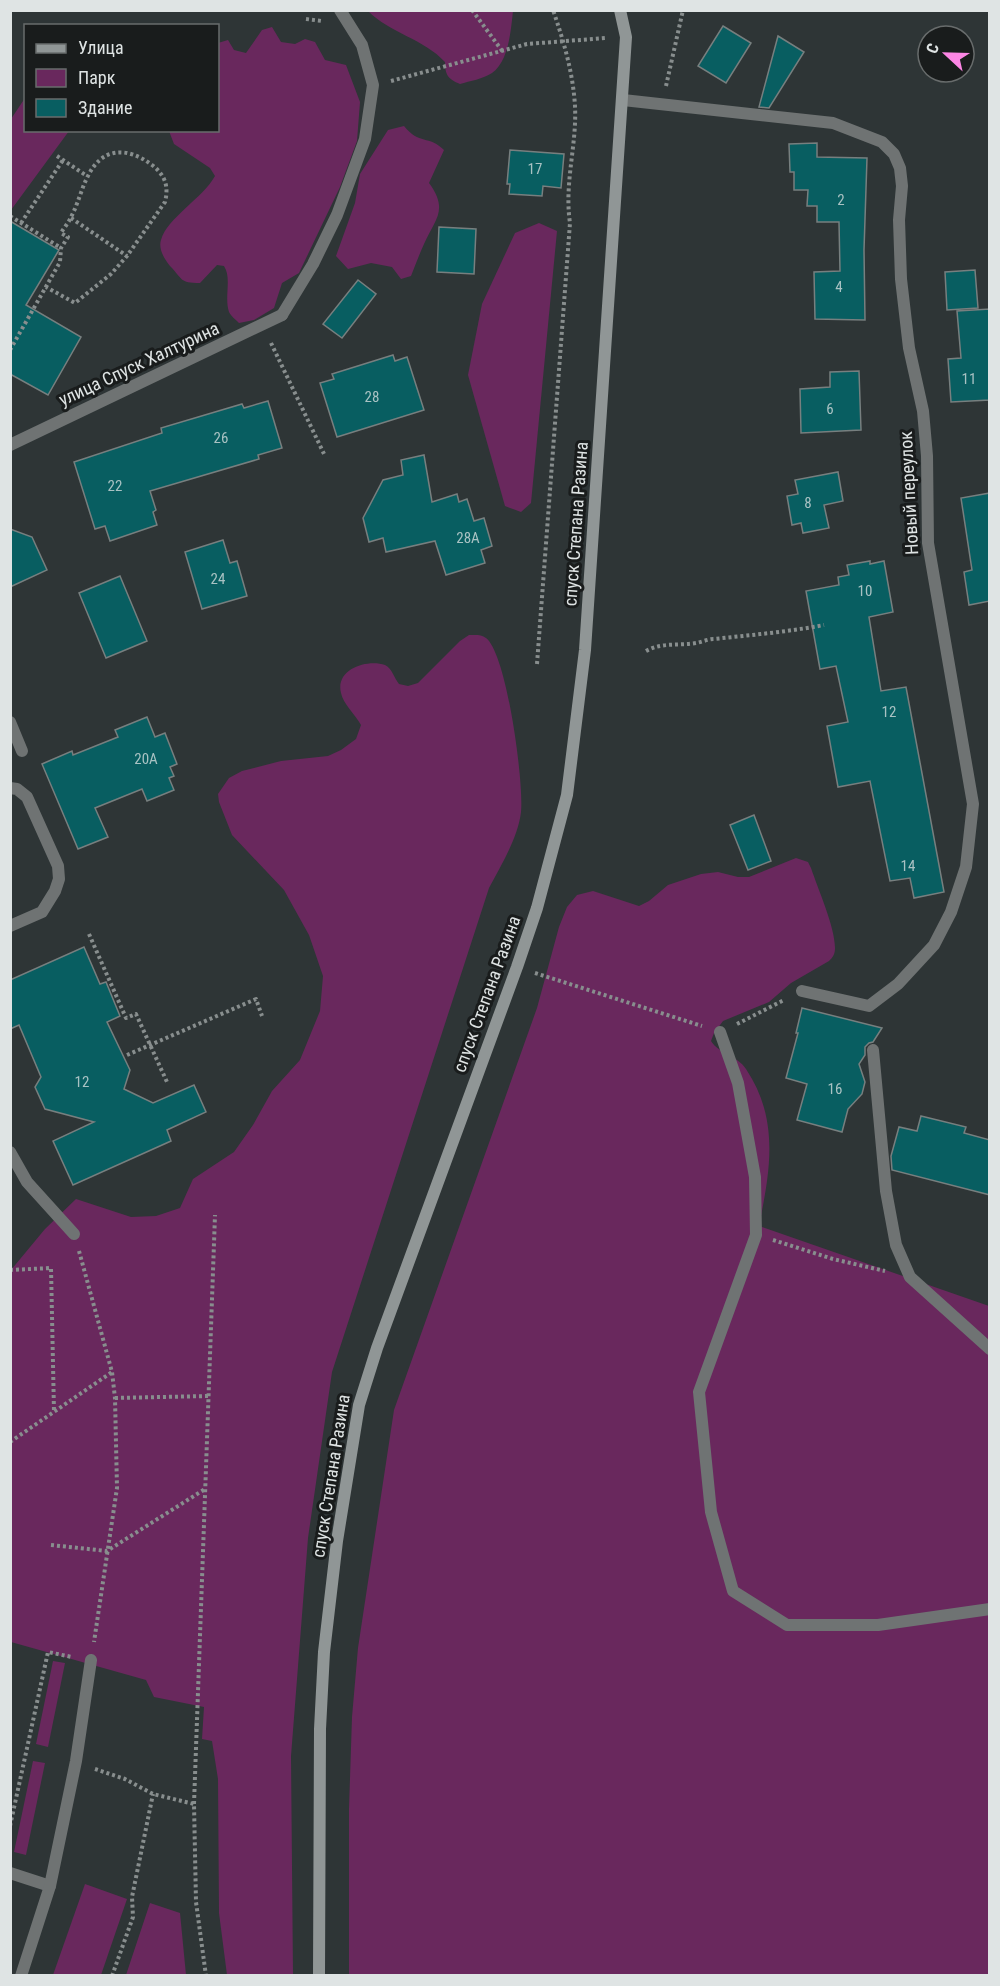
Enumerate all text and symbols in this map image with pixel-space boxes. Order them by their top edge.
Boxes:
legend [24,24,219,132]
north arrow [916,24,976,84]
text: Улица [78,37,124,58]
text: С [922,41,943,56]
text: Парк [78,67,116,88]
text: Здание [78,97,132,118]
house number: 17 [528,160,542,178]
house number: 2 [837,191,845,209]
house number: 4 [835,278,843,296]
street label: улица Спуск Халтурина [55,317,222,410]
house number: 11 [962,370,976,388]
house number: 28 [365,388,379,406]
house number: 6 [826,400,834,418]
house number: 26 [214,429,228,447]
street label: Новый переулок [895,430,922,555]
street label: спуск Степана Разина [559,441,592,607]
house number: 22 [108,477,122,495]
house number: 8 [804,494,812,512]
house number: 28А [456,529,480,547]
house number: 24 [211,570,225,588]
house number: 10 [858,582,872,600]
house number: 12 [882,703,896,721]
house number: 20А [134,750,158,768]
house number: 14 [901,857,915,875]
street label: спуск Степана Разина [448,913,525,1075]
house number: 12 [75,1073,89,1091]
house number: 16 [828,1080,842,1098]
street label: спуск Степана Разина [307,1393,354,1559]

